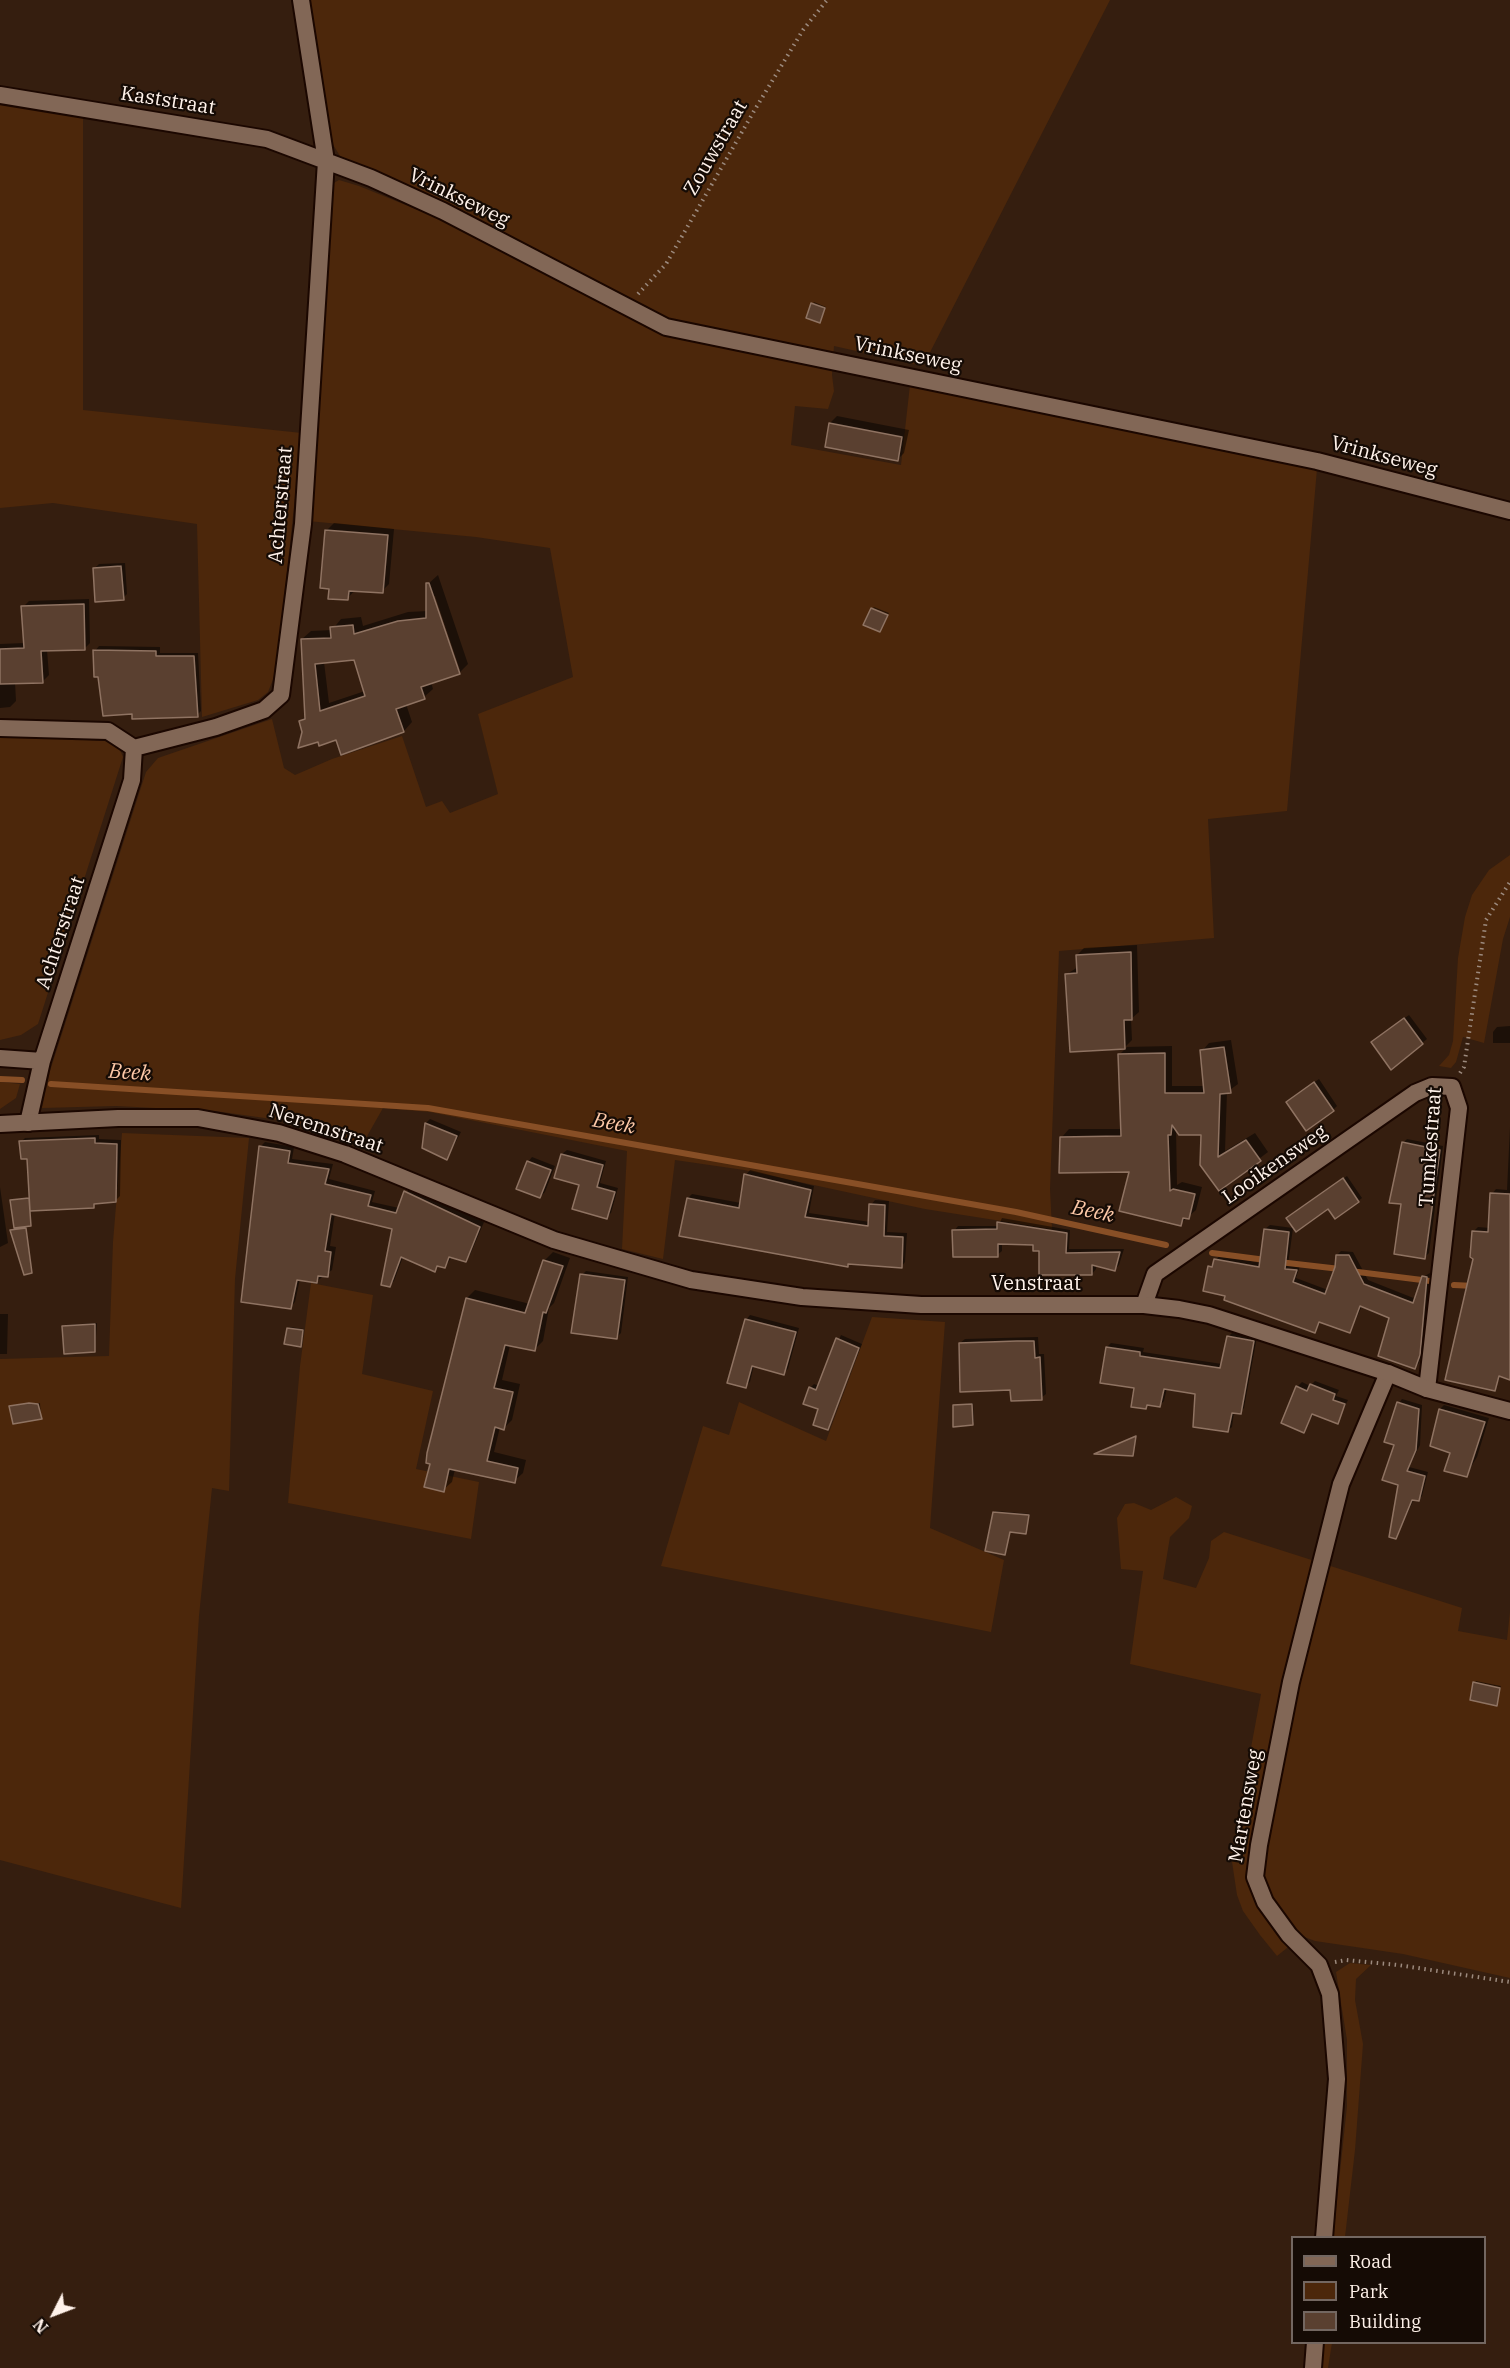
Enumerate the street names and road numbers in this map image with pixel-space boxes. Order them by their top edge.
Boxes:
street label: Kaststraat [119,82,217,120]
street label: Zouwstraat [679,96,753,200]
street label: Vrinkseweg [405,163,513,233]
street label: Vrinkseweg [852,332,964,378]
street label: Vrinkseweg [1328,431,1440,483]
street label: Achterstraat [264,446,298,564]
street label: Achterstraat [31,874,91,992]
street label: Tumkestraat [1415,1086,1447,1208]
street label: Neremstraat [266,1099,386,1159]
street label: Looikensweg [1218,1120,1332,1210]
street label: Venstraat [991,1272,1081,1296]
street label: Martensweg [1224,1747,1268,1865]

